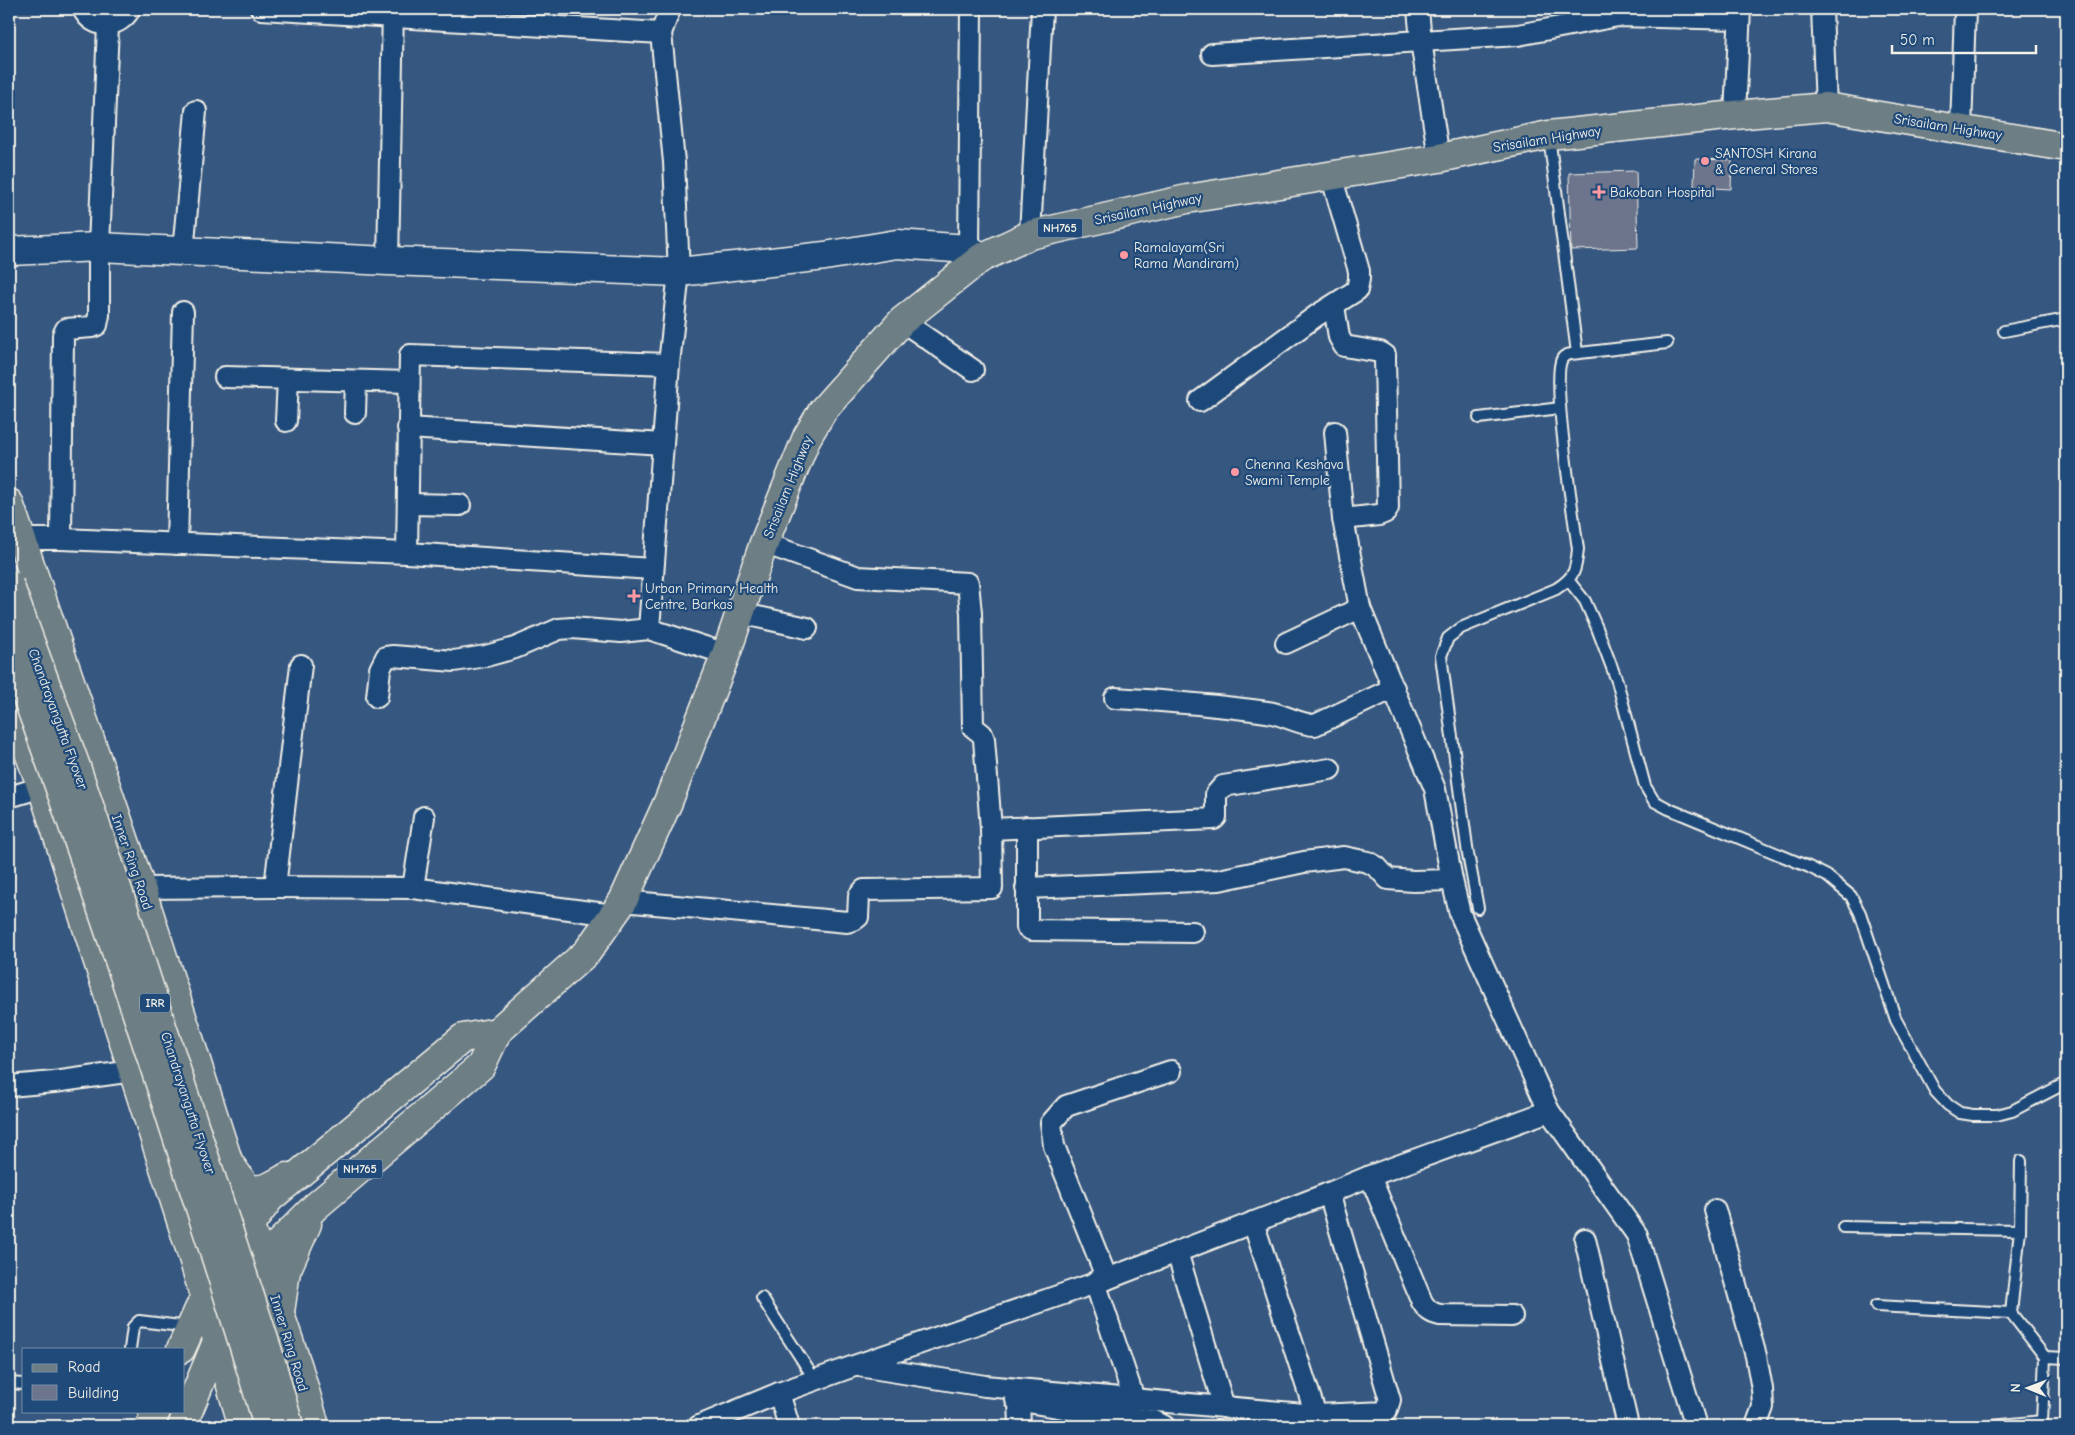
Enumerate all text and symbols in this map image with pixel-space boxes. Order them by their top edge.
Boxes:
scale bar [1892,22,2036,54]
text: 50 m [1900,31,1935,49]
street label: Srisailam Highway [1893,110,2004,144]
street label: Srisailam Highway [1492,122,1603,156]
place label: SANTOSH Kirana & General Stores [1715,145,1818,178]
marker: SANTOSH Kirana & General Stores [1699,155,1711,167]
place label: Bakoban Hospital [1610,184,1715,201]
marker: Bakoban Hospital [1592,185,1606,199]
street label: Srisailam Highway [1093,189,1204,229]
road number: NH765 [1038,218,1082,238]
place label: Ramalayam(Sri Rama Mandiram) [1134,239,1239,272]
marker: Ramalayam(Sri Rama Mandiram) [1118,249,1130,261]
street label: Srisailam Highway [760,433,817,541]
place label: Chenna Keshava Swami Temple [1245,456,1344,489]
marker: Chenna Keshava Swami Temple [1229,466,1241,478]
place label: Urban Primary Health Centre, Barkas [645,580,778,613]
marker: Urban Primary Health Centre, Barkas [627,589,641,603]
street label: Chandrayangutta Flyover [25,646,92,792]
street label: Inner Ring Road [108,812,156,912]
road number: IRR [140,994,170,1012]
street label: Chandrayangutta Flyover [157,1030,219,1177]
road number: NH765 [338,1160,382,1178]
street label: Inner Ring Road [266,1293,312,1393]
legend [22,1348,185,1412]
text: Road [68,1358,100,1376]
north arrow [2002,1362,2052,1412]
text: N [2007,1383,2024,1392]
text: Building [68,1384,119,1402]

